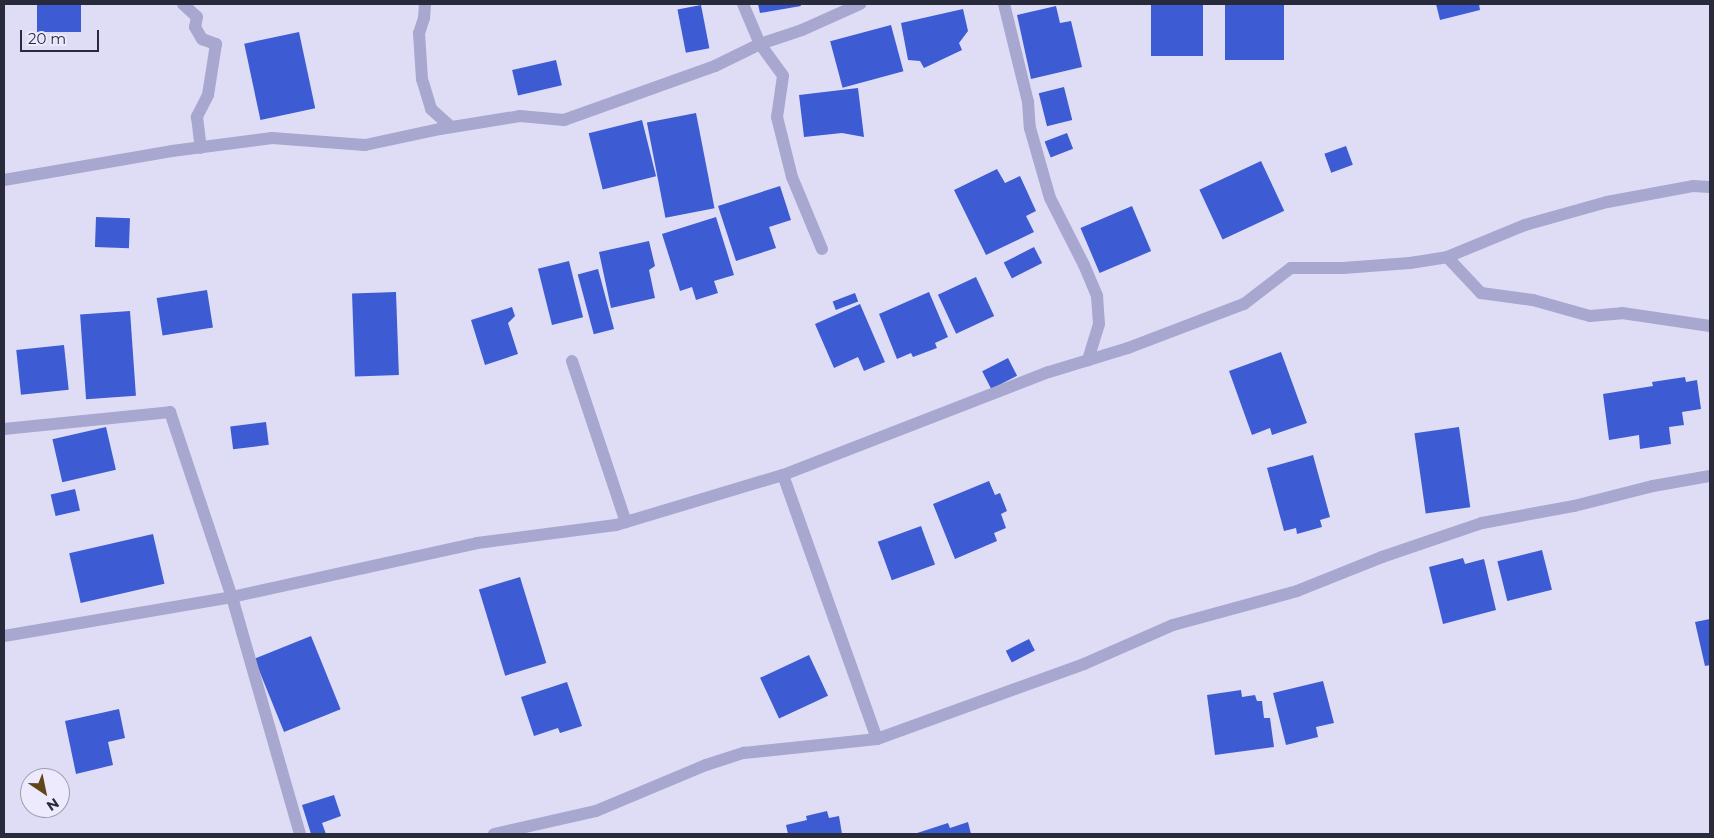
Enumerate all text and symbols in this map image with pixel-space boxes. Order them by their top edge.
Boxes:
scale bar [22,20,101,52]
text: 20 m [28,29,66,48]
north arrow [20,768,70,818]
text: N [43,794,63,815]

